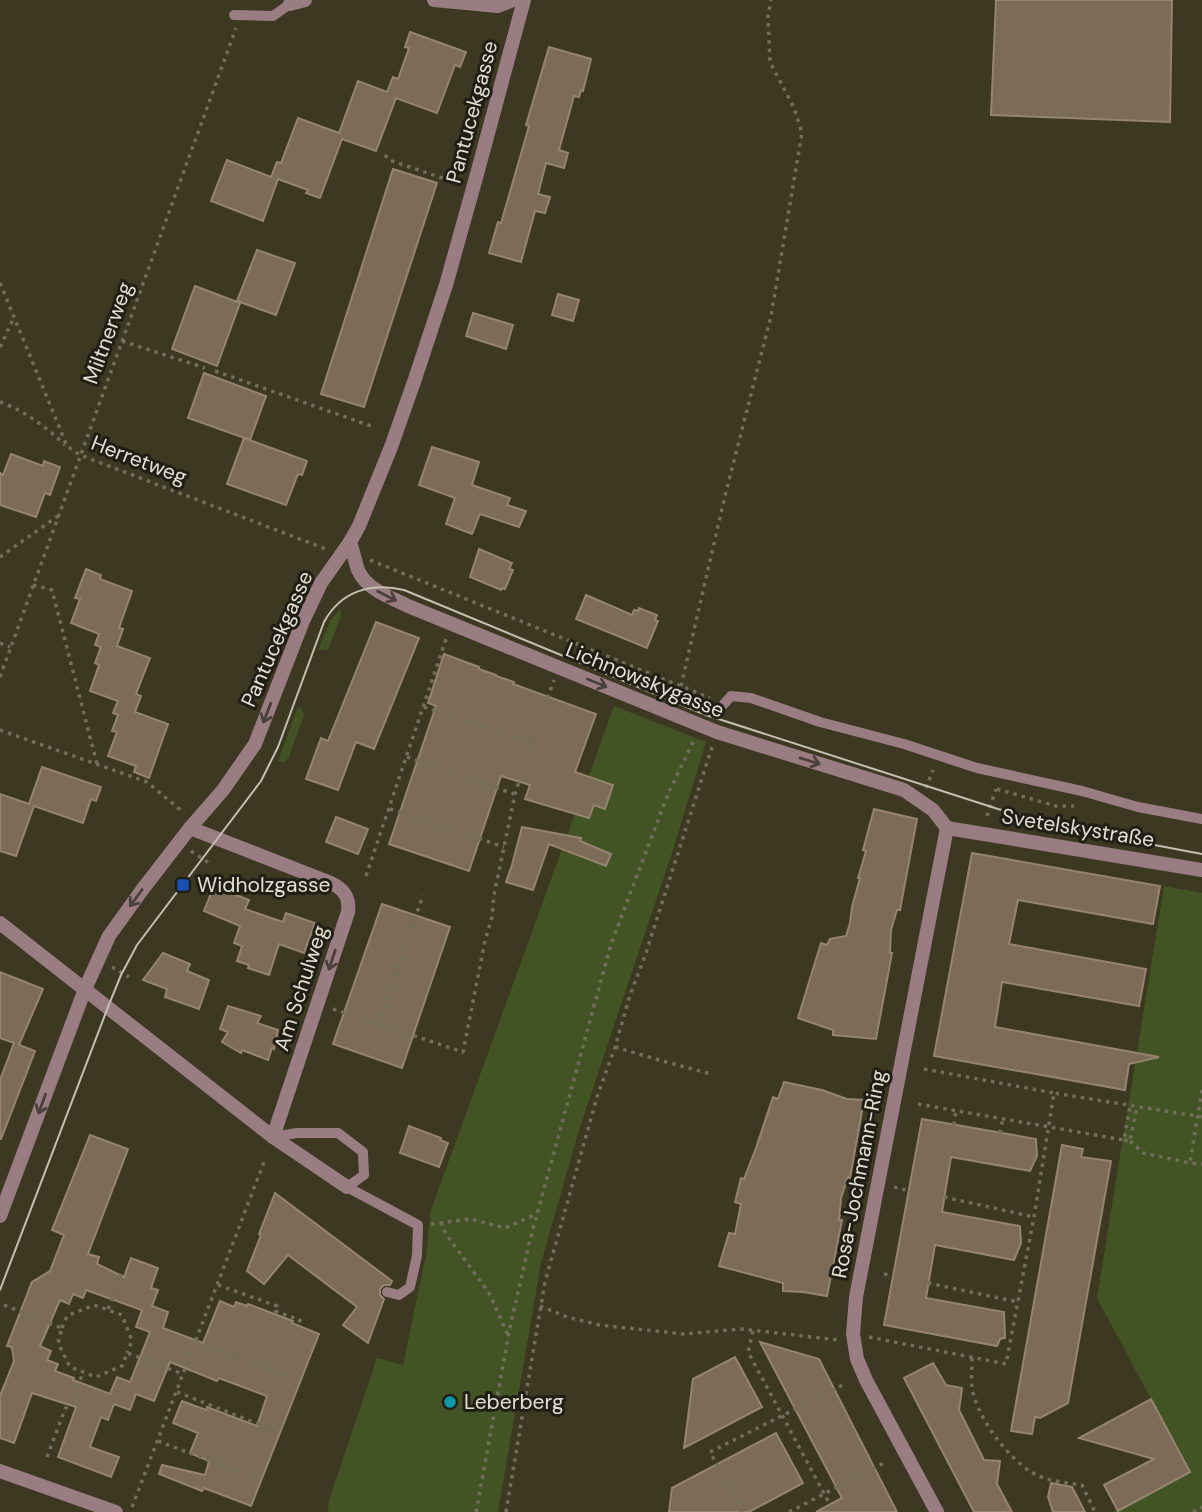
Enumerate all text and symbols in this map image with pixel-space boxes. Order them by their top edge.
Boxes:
street label: Pantucekgasse [440,38,504,186]
street label: Miltnerweg [77,278,139,388]
street label: Herretweg [87,429,191,491]
street label: Pantucekgasse [234,567,320,711]
one-way arrow [376,589,397,603]
street label: Lichnowskygasse [562,635,728,725]
one-way arrow [585,677,607,690]
one-way arrow [259,702,272,724]
one-way arrow [799,755,821,768]
street label: Svetelskystraße [1000,802,1156,854]
place label: Widholzgasse [197,871,331,899]
marker: Widholzgasse [175,877,191,893]
one-way arrow [129,888,143,907]
street label: Am Schulweg [268,921,335,1054]
one-way arrow [325,949,337,971]
street label: Rosa-Jochmann-Ring [825,1067,893,1281]
one-way arrow [35,1092,47,1114]
place label: Leberberg [464,1388,564,1416]
marker: Leberberg [442,1394,458,1410]

